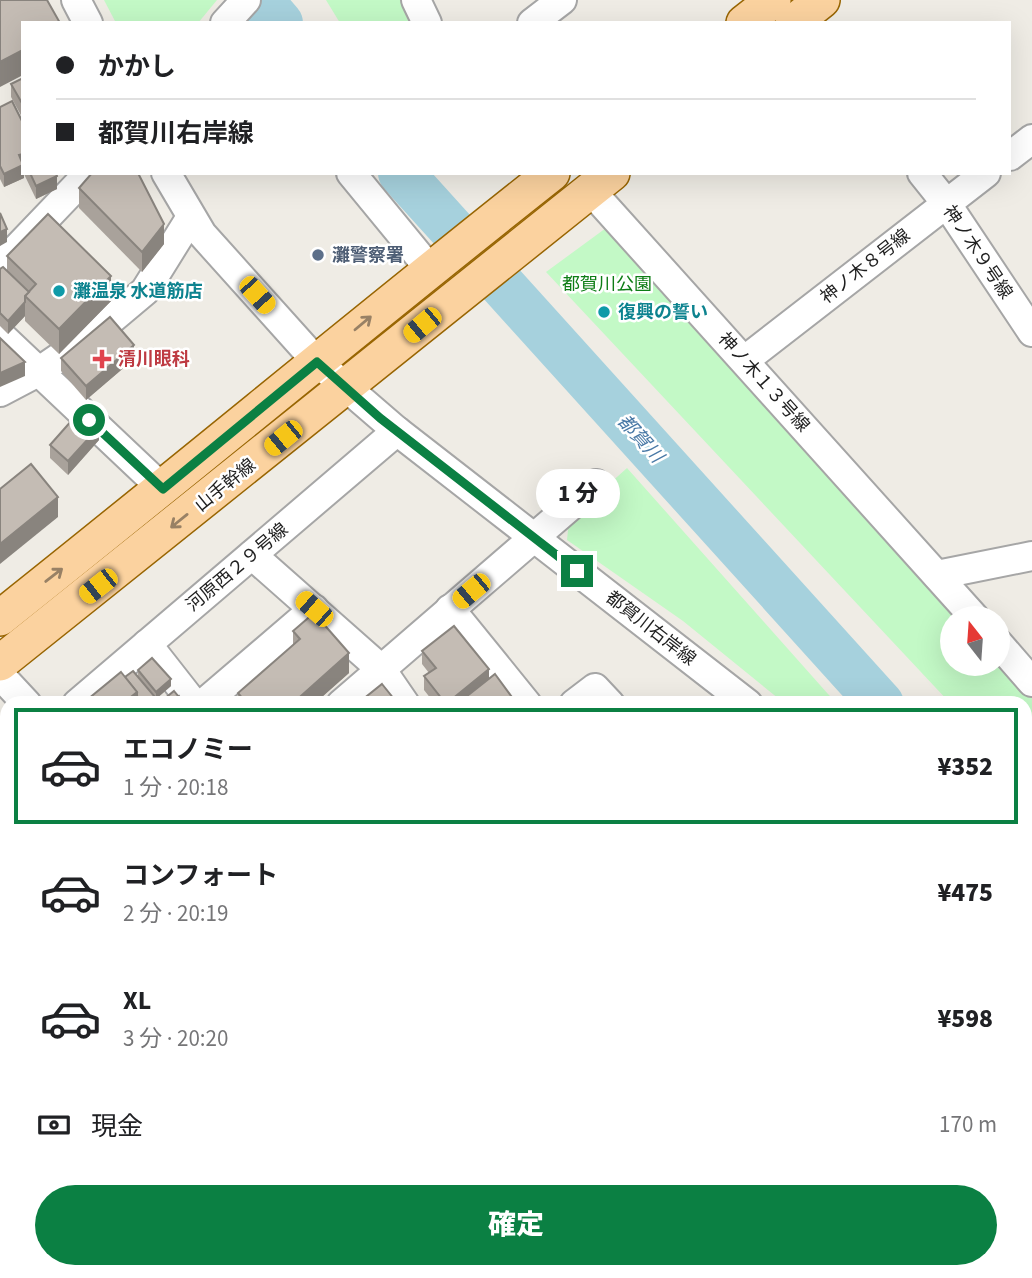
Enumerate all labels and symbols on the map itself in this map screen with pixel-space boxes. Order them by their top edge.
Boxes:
street label: 神ノ木９号線 [937,201,1018,304]
street label: 神ノ木８号線 [815,223,916,309]
place label: 灘警察署 [332,243,404,268]
marker: 灘警察署 [310,247,326,263]
car [236,272,279,318]
park label: 都賀川公園 [562,272,652,297]
place label: 灘温泉 水道筋店 [73,279,203,304]
marker: 灘温泉 水道筋店 [51,283,67,299]
place label: 復興の誓い [618,300,708,325]
car [400,303,445,347]
marker: 復興の誓い [596,304,612,320]
one-way arrow [354,316,372,331]
street label: 神ノ木１３号線 [712,327,815,438]
place label: 清川眼科 [118,347,190,372]
marker: 清川眼科 [92,349,112,369]
route start [73,404,105,436]
water label: 都賀川 [611,409,670,471]
car [261,417,306,459]
street label: 山手幹線 [189,453,261,518]
callout: 1 分 [535,470,619,518]
one-way arrow [171,514,189,529]
street label: 河原西２９号線 [181,517,294,617]
route end [561,555,593,587]
car [75,565,122,607]
one-way arrow [44,568,62,583]
car [449,569,494,613]
street label: 都賀川右岸線 [600,585,701,671]
car [292,587,337,631]
north arrow [940,606,1010,676]

